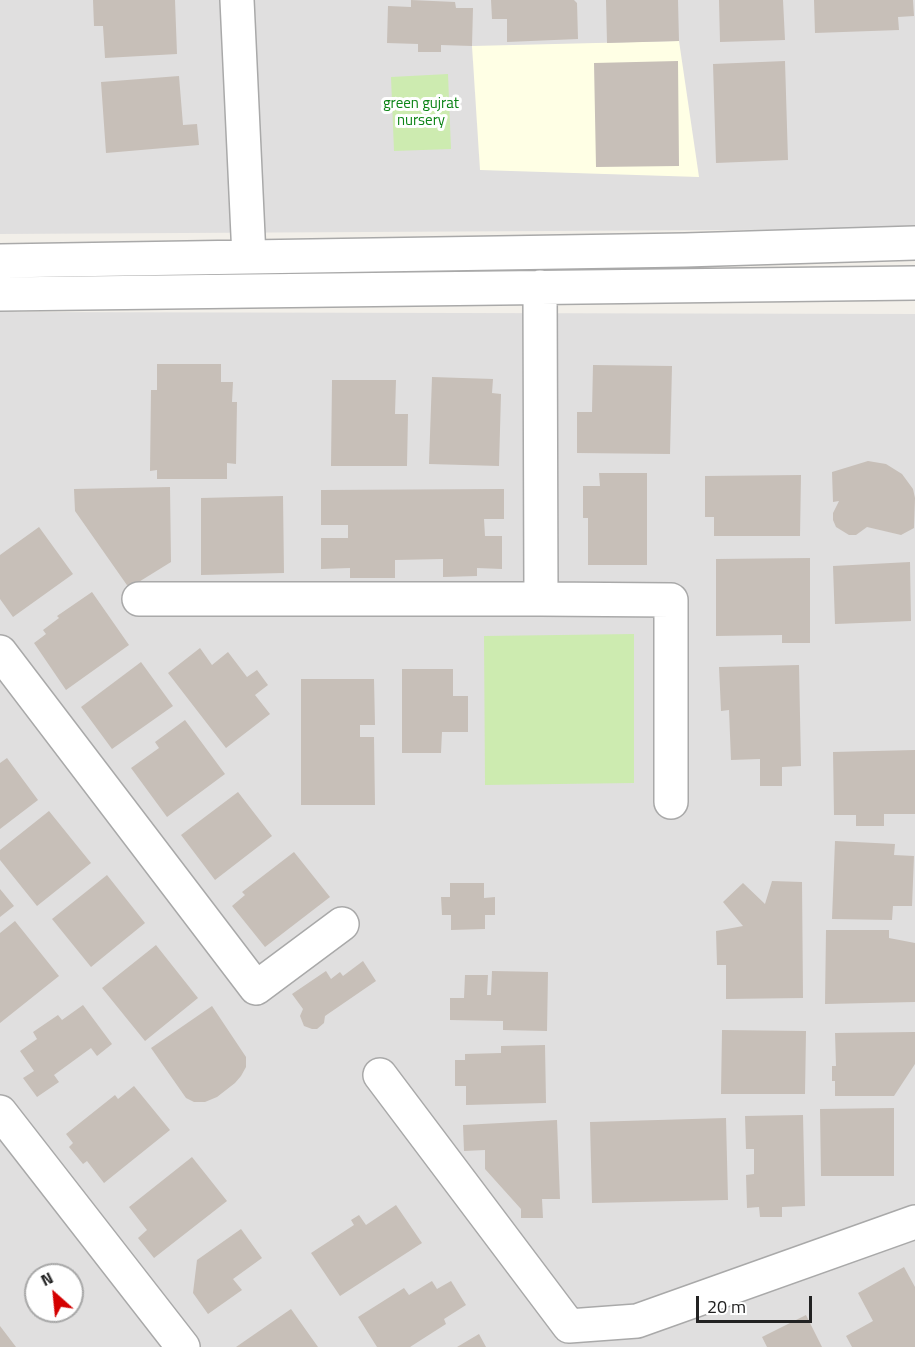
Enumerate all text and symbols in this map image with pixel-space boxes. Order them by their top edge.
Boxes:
park label: green gujrat nursery [383,95,459,130]
north arrow [24,1263,84,1323]
text: N [36,1266,57,1292]
scale bar [699,1284,814,1322]
text: 20 m [707,1293,746,1320]

